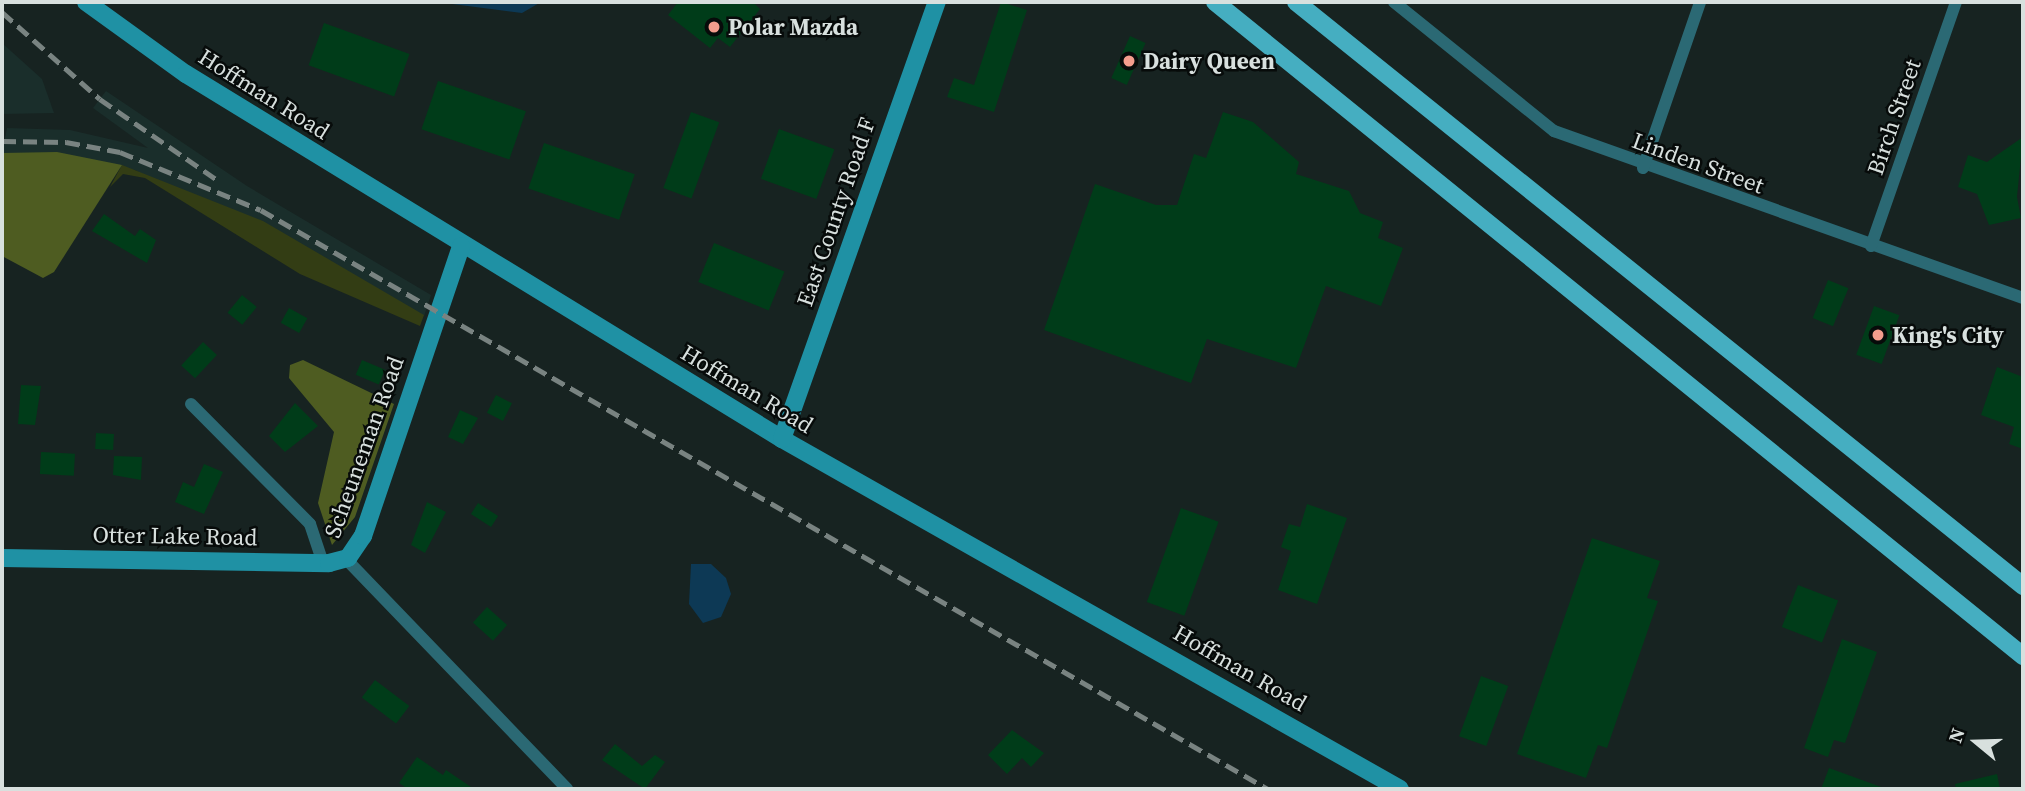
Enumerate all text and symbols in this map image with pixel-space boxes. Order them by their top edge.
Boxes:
place label: Polar Mazda [728,13,858,41]
marker: Polar Mazda [706,19,722,35]
street label: Hoffman Road [193,43,335,145]
place label: Dairy Queen [1143,47,1275,75]
marker: Dairy Queen [1121,53,1137,69]
street label: Birch Street [1861,56,1927,178]
street label: East County Road F [791,114,881,310]
street label: Linden Street [1628,126,1768,200]
place label: King's City [1892,321,2004,349]
marker: King's City [1870,327,1886,343]
street label: Hoffman Road [676,339,818,439]
street label: Scheuneman Road [318,352,410,542]
street label: Otter Lake Road [92,521,258,551]
street label: Hoffman Road [1169,619,1311,717]
north arrow [1941,707,2011,777]
text: N [1942,724,1971,746]

